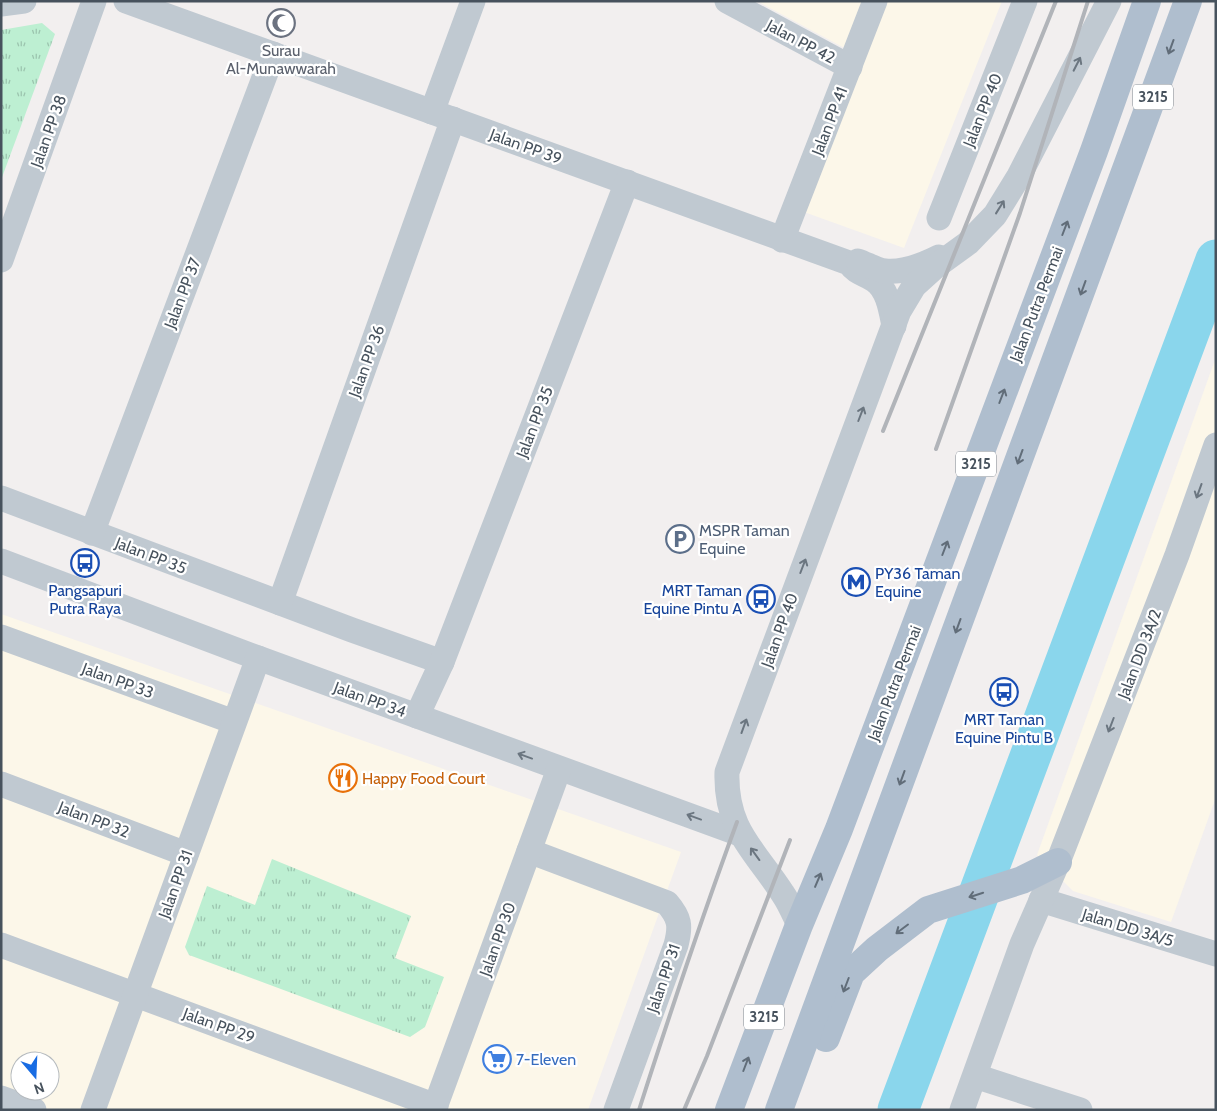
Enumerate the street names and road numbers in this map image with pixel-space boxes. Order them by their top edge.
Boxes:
street label: Jalan PP 42 [762,15,838,67]
street label: Jalan PP 40 [959,71,1006,151]
street label: Jalan PP 41 [807,84,851,159]
road number: 3215 [1133,84,1173,110]
street label: Jalan PP 38 [26,92,70,171]
street label: Jalan PP 39 [486,124,564,168]
street label: Jalan Putra Permai [1005,244,1067,365]
street label: Jalan PP 37 [160,255,205,332]
street label: Jalan PP 36 [344,323,388,401]
street label: Jalan PP 35 [512,384,557,461]
road number: 3215 [956,452,996,476]
street label: Jalan PP 35 [112,533,189,578]
street label: Jalan PP 40 [757,590,802,671]
street label: Jalan DD 3A/2 [1113,607,1165,703]
street label: Jalan Putra Permai [863,623,925,744]
street label: Jalan PP 33 [78,658,156,702]
street label: Jalan PP 34 [330,677,409,721]
street label: Jalan PP 32 [55,797,132,842]
street label: Jalan PP 31 [154,847,197,922]
street label: Jalan PP 30 [475,900,520,980]
street label: Jalan DD 3A/5 [1079,904,1176,950]
street label: Jalan PP 31 [643,941,684,1016]
street label: Jalan PP 29 [179,1003,257,1047]
road number: 3215 [744,1004,784,1030]

